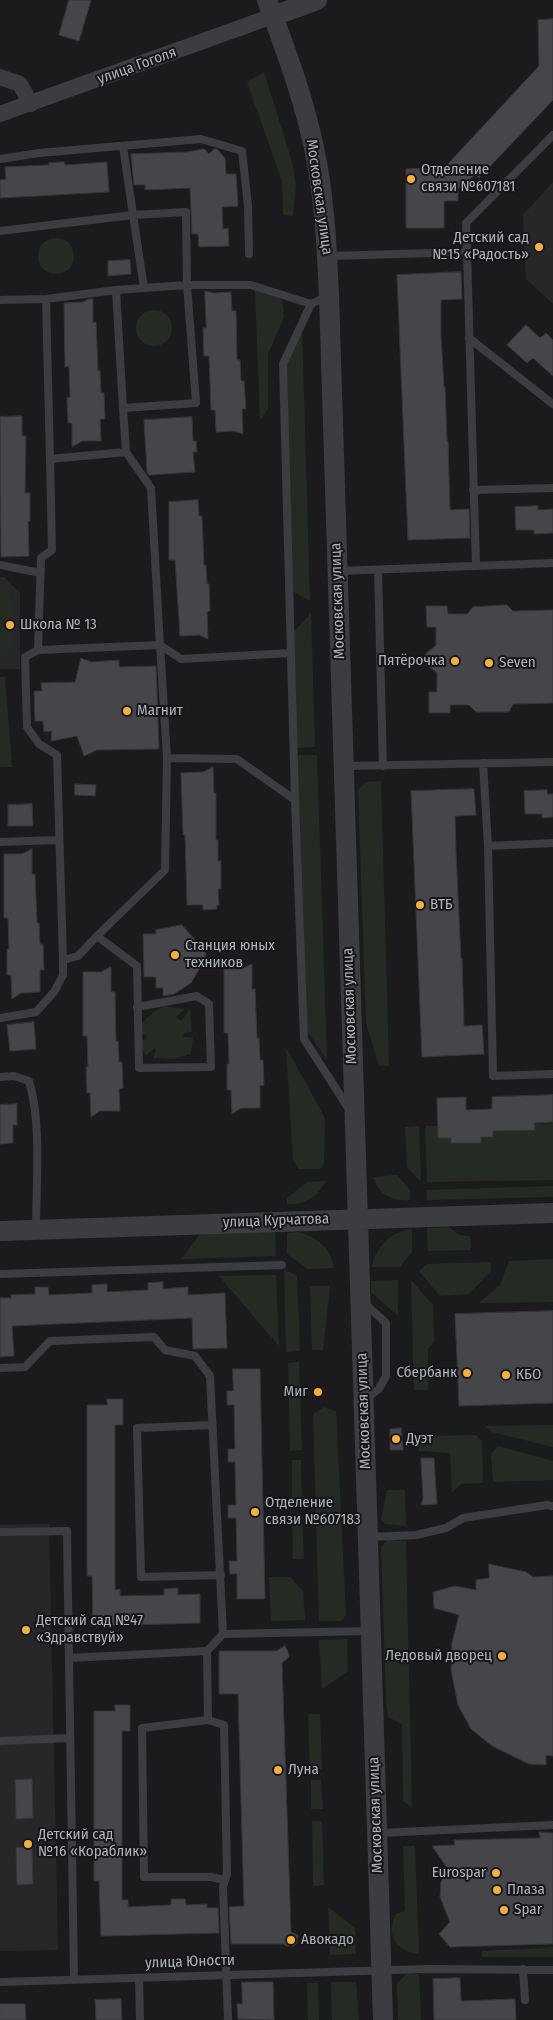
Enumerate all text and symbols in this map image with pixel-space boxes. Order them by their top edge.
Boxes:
street label: улица Гоголя [95,43,179,89]
street label: Московская улица [302,138,336,256]
place label: Отделение связи №607181 [421,161,515,196]
marker: Отделение связи №607181 [405,173,417,185]
place label: Детский сад №15 «Радость» [432,229,529,264]
marker: Детский сад №15 «Радость» [533,241,545,253]
street label: Московская улица [327,543,349,659]
place label: Школа № 13 [20,616,97,634]
marker: Школа № 13 [4,619,16,631]
place label: Пятёрочка [378,652,445,670]
place label: Seven [499,654,536,672]
marker: Пятёрочка [449,655,461,667]
marker: Seven [483,657,495,669]
place label: Магнит [137,702,183,720]
marker: Магнит [121,705,133,717]
place label: ВТБ [430,896,453,914]
marker: ВТБ [414,899,426,911]
place label: Станция юных техников [185,937,275,972]
street label: Московская улица [339,948,361,1064]
marker: Станция юных техников [169,949,181,961]
street label: улица Курчатова [222,1210,330,1232]
street label: Московская улица [353,1353,375,1469]
place label: Сбербанк [396,1364,457,1382]
place label: КБО [516,1366,541,1384]
marker: Сбербанк [461,1367,473,1379]
marker: КБО [500,1369,512,1381]
place label: Миг [283,1383,308,1401]
marker: Миг [312,1386,324,1398]
place label: Дуэт [406,1430,433,1448]
marker: Дуэт [390,1433,402,1445]
place label: Отделение связи №607183 [265,1494,361,1529]
marker: Отделение связи №607183 [249,1506,261,1518]
place label: Детский сад №47 «Здравствуй» [36,1612,143,1647]
marker: Детский сад №47 «Здравствуй» [20,1624,32,1636]
place label: Ледовый дворец [385,1647,492,1665]
marker: Ледовый дворец [496,1650,508,1662]
street label: Московская улица [365,1757,387,1873]
place label: Луна [288,1761,319,1779]
marker: Луна [272,1764,284,1776]
place label: Детский сад №16 «Кораблик» [38,1826,147,1861]
marker: Детский сад №16 «Кораблик» [22,1838,34,1850]
place label: Eurospar [432,1864,486,1882]
marker: Eurospar [490,1867,502,1879]
place label: Плаза [507,1881,545,1899]
marker: Плаза [491,1884,503,1896]
place label: Spar [514,1901,542,1919]
marker: Spar [498,1904,510,1916]
place label: Авокадо [301,1931,354,1949]
marker: Авокадо [285,1934,297,1946]
street label: улица Юности [145,1951,235,1973]

